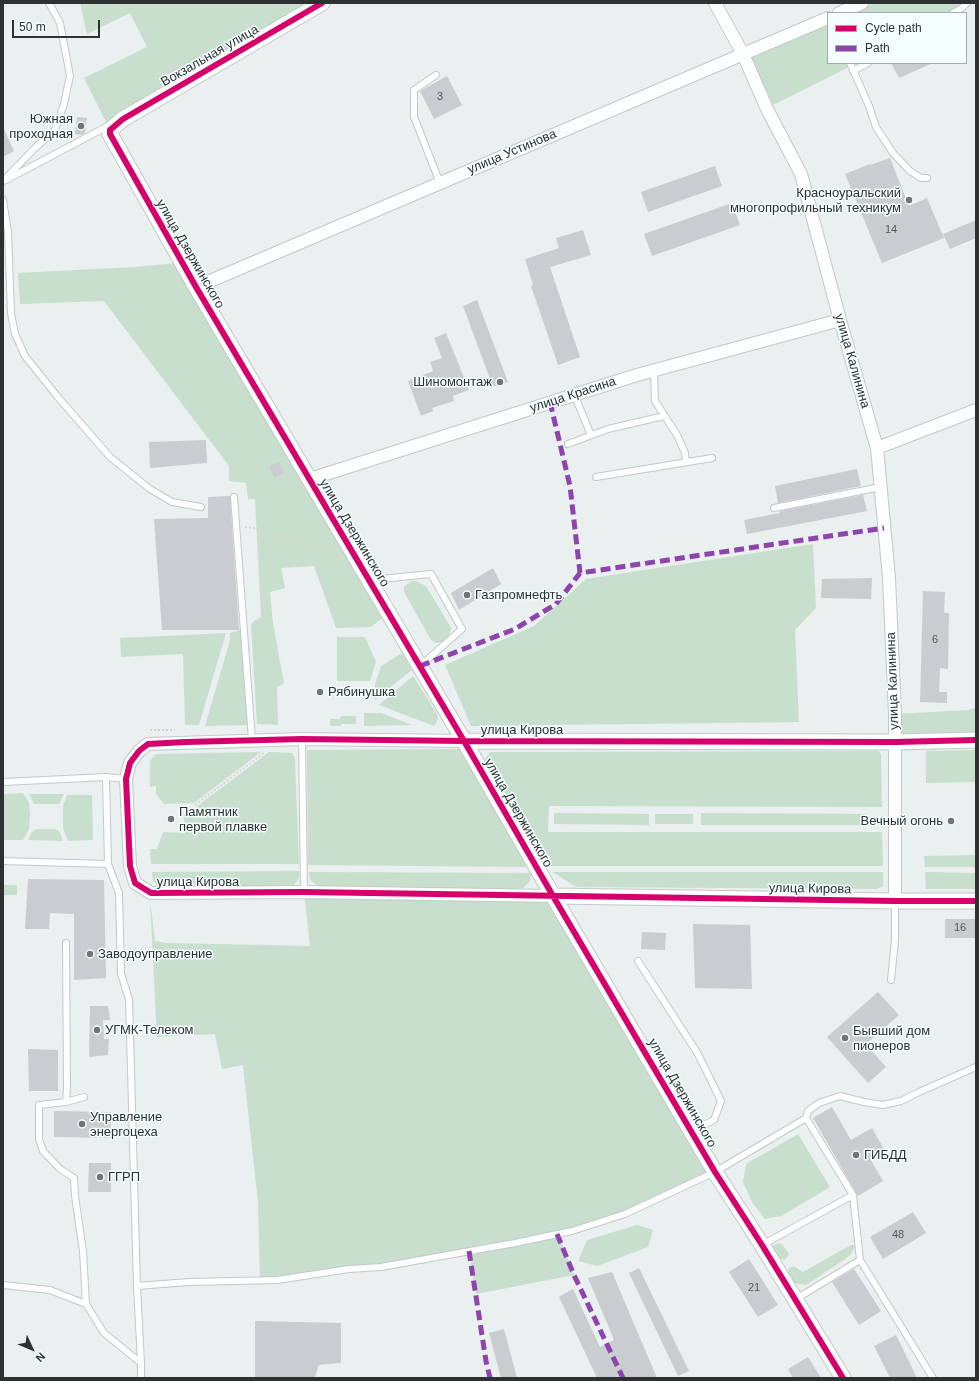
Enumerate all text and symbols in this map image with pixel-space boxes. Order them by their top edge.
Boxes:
scale bar [14,12,102,38]
legend [827,12,967,64]
text: 50 m [19,20,46,34]
text: Cycle path [865,21,922,35]
street label: Вокзальная улица [158,22,262,90]
text: Path [865,41,890,55]
house number: 3 [437,90,443,104]
place label: Южная проходная [9,111,73,142]
marker: Южная проходная [76,121,86,131]
street label: улица Устинова [465,126,559,178]
place label: Красноуральский многопрофильный техникум [730,185,901,216]
marker: Красноуральский многопрофильный техникум [904,195,914,205]
street label: улица Дзержинского [152,197,228,311]
house number: 14 [885,223,897,237]
street label: улица Калинина [831,312,873,410]
place label: Шиномонтаж [413,374,492,390]
street label: улица Красина [528,374,618,416]
marker: Шиномонтаж [495,377,505,387]
street label: улица Дзержинского [316,476,392,590]
place label: Газпромнефть [475,587,562,603]
marker: Газпромнефть [462,590,472,600]
street label: улица Калинина [883,632,903,730]
house number: 6 [932,633,938,647]
place label: Рябинушка [328,684,395,700]
marker: Рябинушка [315,687,325,697]
street label: улица Кирова [481,722,563,738]
street label: улица Дзержинского [480,756,556,870]
place label: Памятник первой плавке [179,804,267,835]
place label: Вечный огонь [860,813,943,829]
marker: Памятник первой плавке [166,814,176,824]
marker: Вечный огонь [946,816,956,826]
street label: улица Кирова [157,874,239,890]
street label: улица Кирова [769,880,851,898]
house number: 16 [954,921,966,935]
place label: Заводоуправление [98,946,213,962]
marker: Заводоуправление [85,949,95,959]
place label: УГМК-Телеком [105,1022,194,1038]
place label: Бывший дом пионеров [853,1023,930,1054]
marker: УГМК-Телеком [92,1025,102,1035]
marker: Бывший дом пионеров [840,1033,850,1043]
street label: улица Дзержинского [644,1036,720,1150]
place label: Управление энергоцеха [90,1109,162,1140]
marker: Управление энергоцеха [77,1119,87,1129]
place label: ГИБДД [864,1147,907,1163]
marker: ГИБДД [851,1150,861,1160]
place label: ГГРП [108,1169,140,1185]
marker: ГГРП [95,1172,105,1182]
house number: 48 [892,1228,904,1242]
house number: 21 [748,1281,760,1295]
north arrow [12,1329,52,1369]
text: N [34,1350,48,1364]

